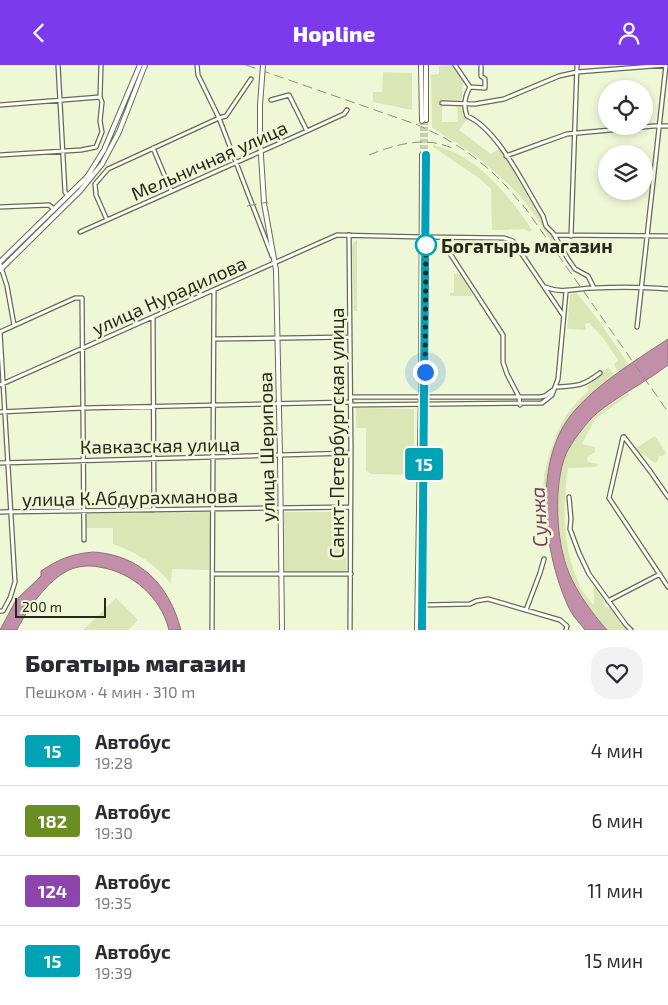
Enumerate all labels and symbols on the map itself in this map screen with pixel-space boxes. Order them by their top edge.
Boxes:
street label: Мельничная улица [127,115,291,206]
marker: Богатырь магазин [415,234,437,256]
place label: Богатырь магазин [441,234,613,257]
street label: улица Нурадилова [88,251,250,340]
street label: Санкт-Петербургская улица [325,308,349,558]
your location [413,360,438,385]
street label: улица Шерипова [253,372,280,522]
street label: Кавказская улица [80,432,240,459]
line badge: 15 [402,448,446,480]
street label: улица К.Абдурахманова [22,484,238,511]
water label: Сунжа [524,486,552,548]
scale bar [15,595,106,618]

